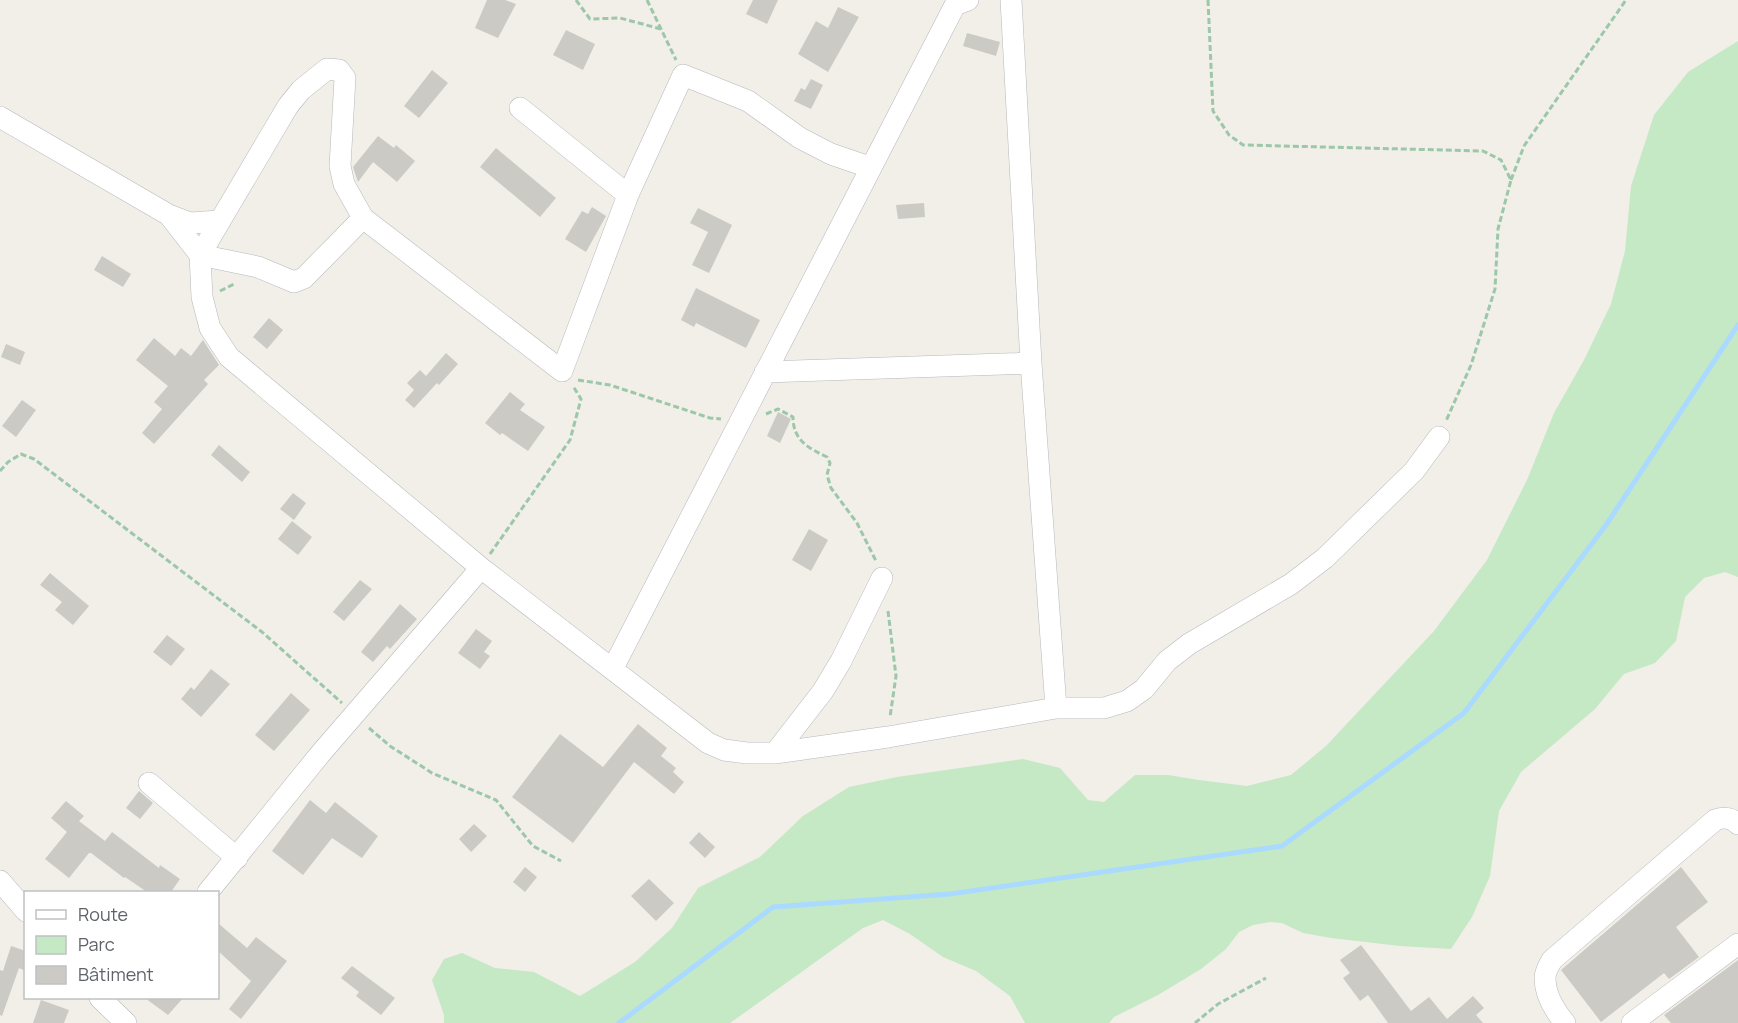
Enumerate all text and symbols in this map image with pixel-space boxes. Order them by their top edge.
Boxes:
legend [24,891,219,999]
text: Route [78,902,128,926]
text: Parc [78,932,115,956]
text: Bâtiment [78,962,154,986]

